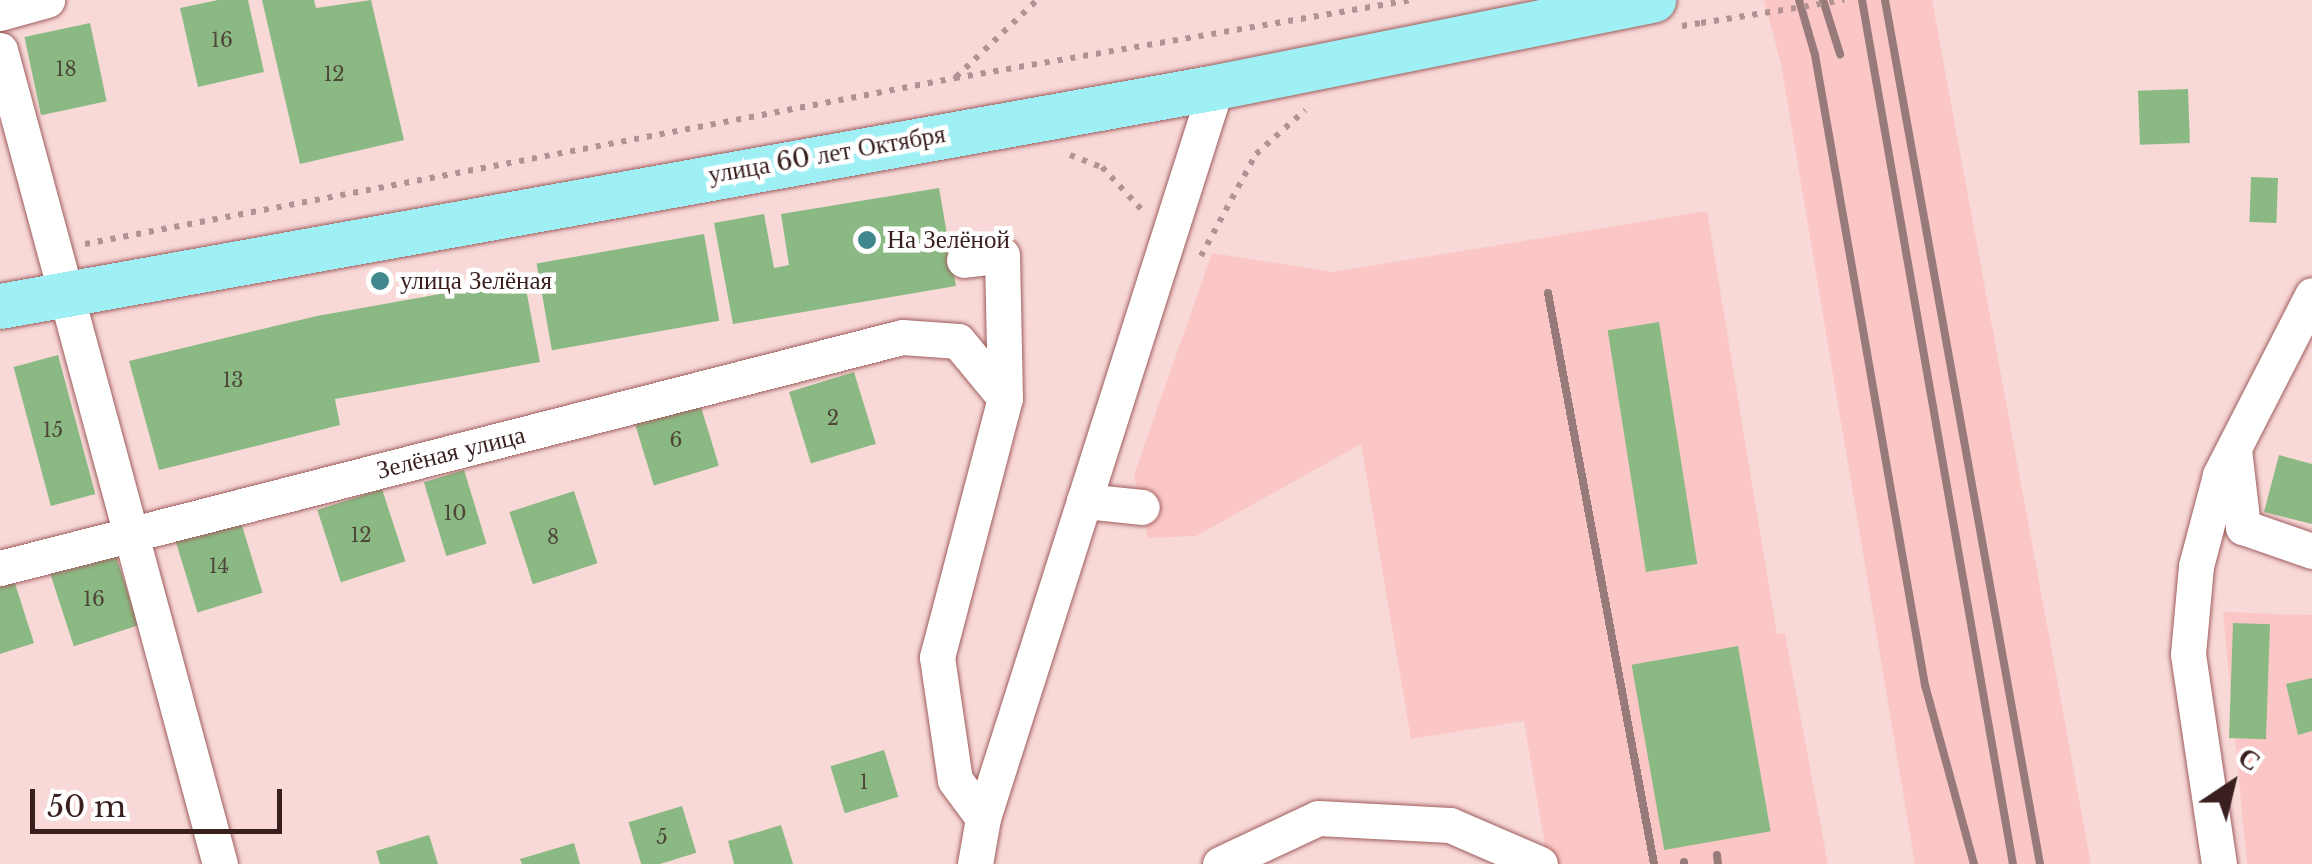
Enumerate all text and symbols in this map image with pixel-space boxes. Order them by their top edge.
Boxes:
house number: 16 [211,28,233,52]
house number: 18 [55,57,77,81]
house number: 12 [323,62,345,86]
street label: улица 60 лет Октября [706,119,948,191]
place label: На Зелёной [887,225,1010,255]
marker: На Зелёной [856,229,878,251]
place label: улица Зелёная [400,266,552,296]
marker: улица Зелёная [369,270,391,292]
house number: 13 [222,368,244,392]
house number: 2 [827,406,839,430]
house number: 15 [43,418,63,442]
street label: Зелёная улица [374,420,528,486]
house number: 6 [670,428,682,452]
house number: 10 [443,501,467,525]
house number: 12 [350,523,372,547]
house number: 8 [547,525,559,549]
house number: 14 [209,554,229,578]
house number: 16 [83,587,105,611]
north arrow [2182,734,2282,834]
text: С [2231,739,2268,779]
scale bar [35,769,288,831]
house number: 1 [860,770,868,794]
text: 50 m [47,788,126,825]
house number: 5 [656,825,668,849]

